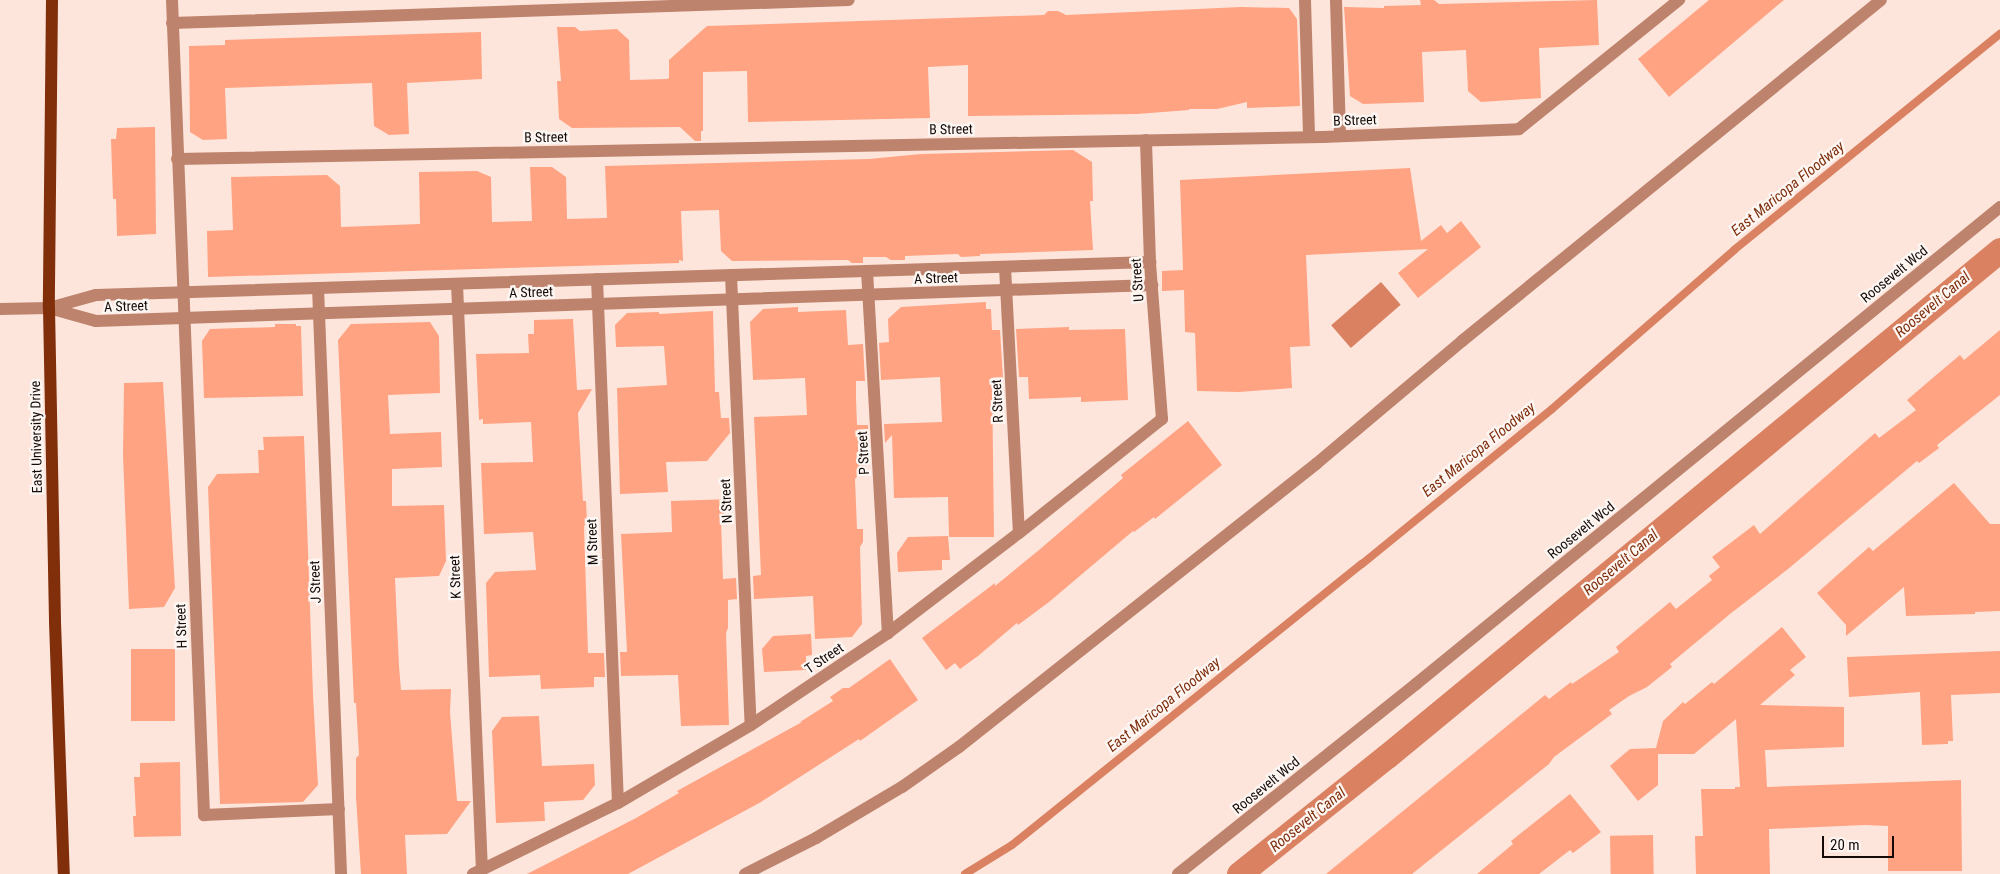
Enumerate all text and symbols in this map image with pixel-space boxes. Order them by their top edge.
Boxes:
street label: B Street [1333,111,1377,129]
street label: B Street [929,120,973,138]
street label: B Street [524,128,568,146]
water label: East Maricopa Floodway [1728,138,1848,240]
street label: Roosevelt Wcd [1857,242,1931,306]
street label: U Street [1127,258,1147,302]
water label: Roosevelt Canal [1892,268,1974,342]
street label: A Street [914,269,958,287]
street label: A Street [509,283,553,301]
street label: A Street [104,297,148,315]
street label: R Street [987,379,1007,423]
street label: East University Drive [27,381,45,493]
water label: East Maricopa Floodway [1419,399,1539,501]
street label: P Street [853,431,873,475]
street label: N Street [716,478,736,524]
street label: Roosevelt Wcd [1544,498,1618,562]
street label: M Street [583,518,601,566]
water label: Roosevelt Canal [1580,526,1662,600]
street label: K Street [446,555,464,599]
street label: J Street [306,560,324,604]
street label: H Street [172,603,190,649]
street label: T Street [801,639,847,677]
water label: East Maricopa Floodway [1104,654,1224,756]
street label: Roosevelt Wcd [1229,753,1303,817]
water label: Roosevelt Canal [1266,784,1350,856]
scale bar [1825,826,1898,858]
text: 20 m [1830,836,1860,854]

